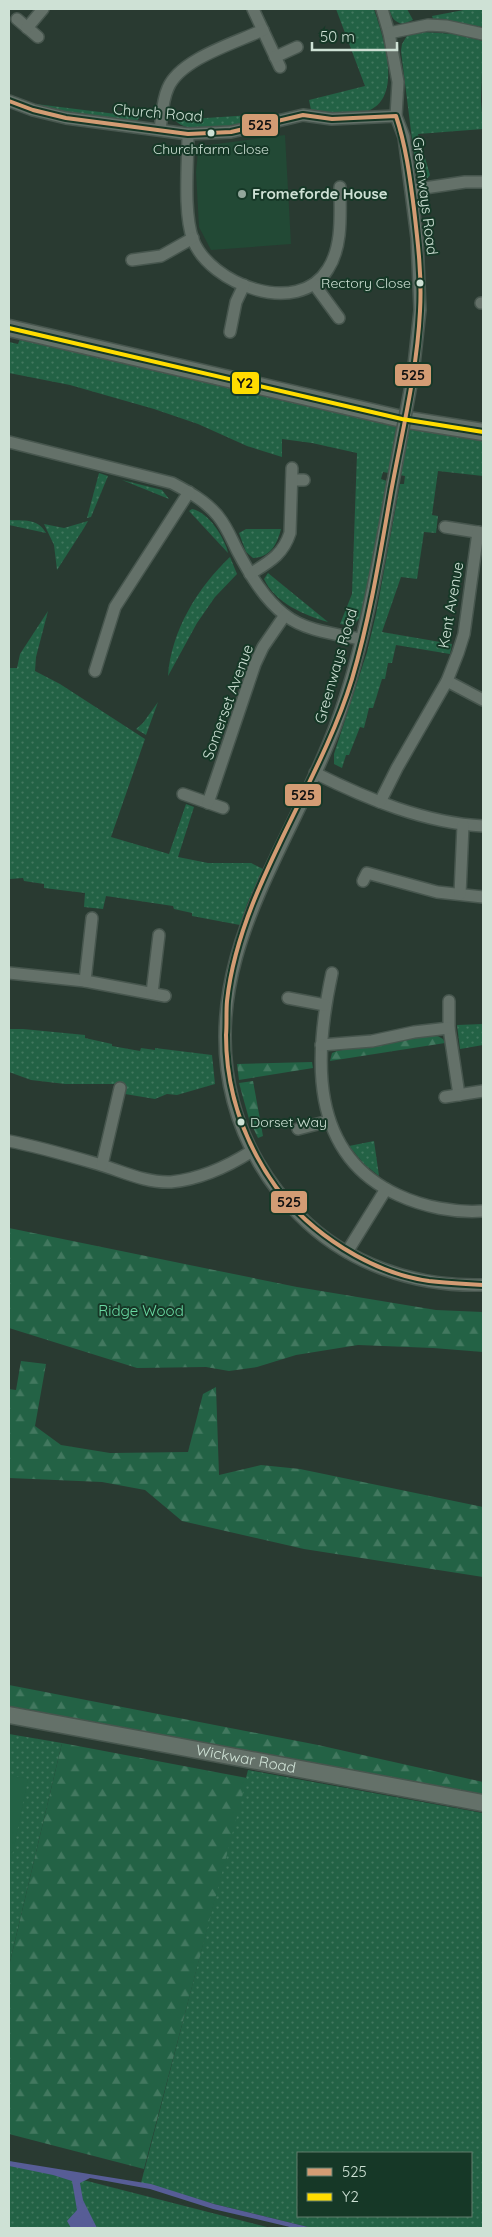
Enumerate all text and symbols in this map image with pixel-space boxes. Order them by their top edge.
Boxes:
scale bar [312,20,397,52]
text: 50 m [320,27,355,46]
street label: Church Road [112,99,204,126]
line badge: 525 [241,113,279,137]
text: 525 [248,116,272,134]
marker: Churchfarm Close [206,128,216,138]
street label: Greenways Road [409,136,442,256]
place label: Churchfarm Close [153,140,269,158]
place label: Fromeforde House [252,184,388,203]
marker: Fromeforde House [236,188,248,200]
place label: Rectory Close [321,274,411,292]
marker: Rectory Close [415,278,425,288]
line badge: 525 [394,363,432,387]
text: 525 [401,366,425,384]
line badge: Y2 [231,371,260,395]
text: Y2 [237,374,253,392]
street label: Kent Avenue [434,560,467,650]
street label: Greenways Road [310,606,361,726]
street label: Somerset Avenue [198,642,257,762]
line badge: 525 [284,783,322,807]
text: 525 [291,786,315,804]
place label: Dorset Way [250,1113,327,1131]
marker: Dorset Way [236,1117,246,1127]
line badge: 525 [270,1190,308,1214]
text: 525 [277,1193,301,1211]
park label: Ridge Wood [98,1301,184,1320]
street label: Wickwar Road [195,1740,297,1777]
legend [297,2152,472,2217]
text: 525 [342,2162,367,2181]
text: Y2 [342,2187,359,2206]

